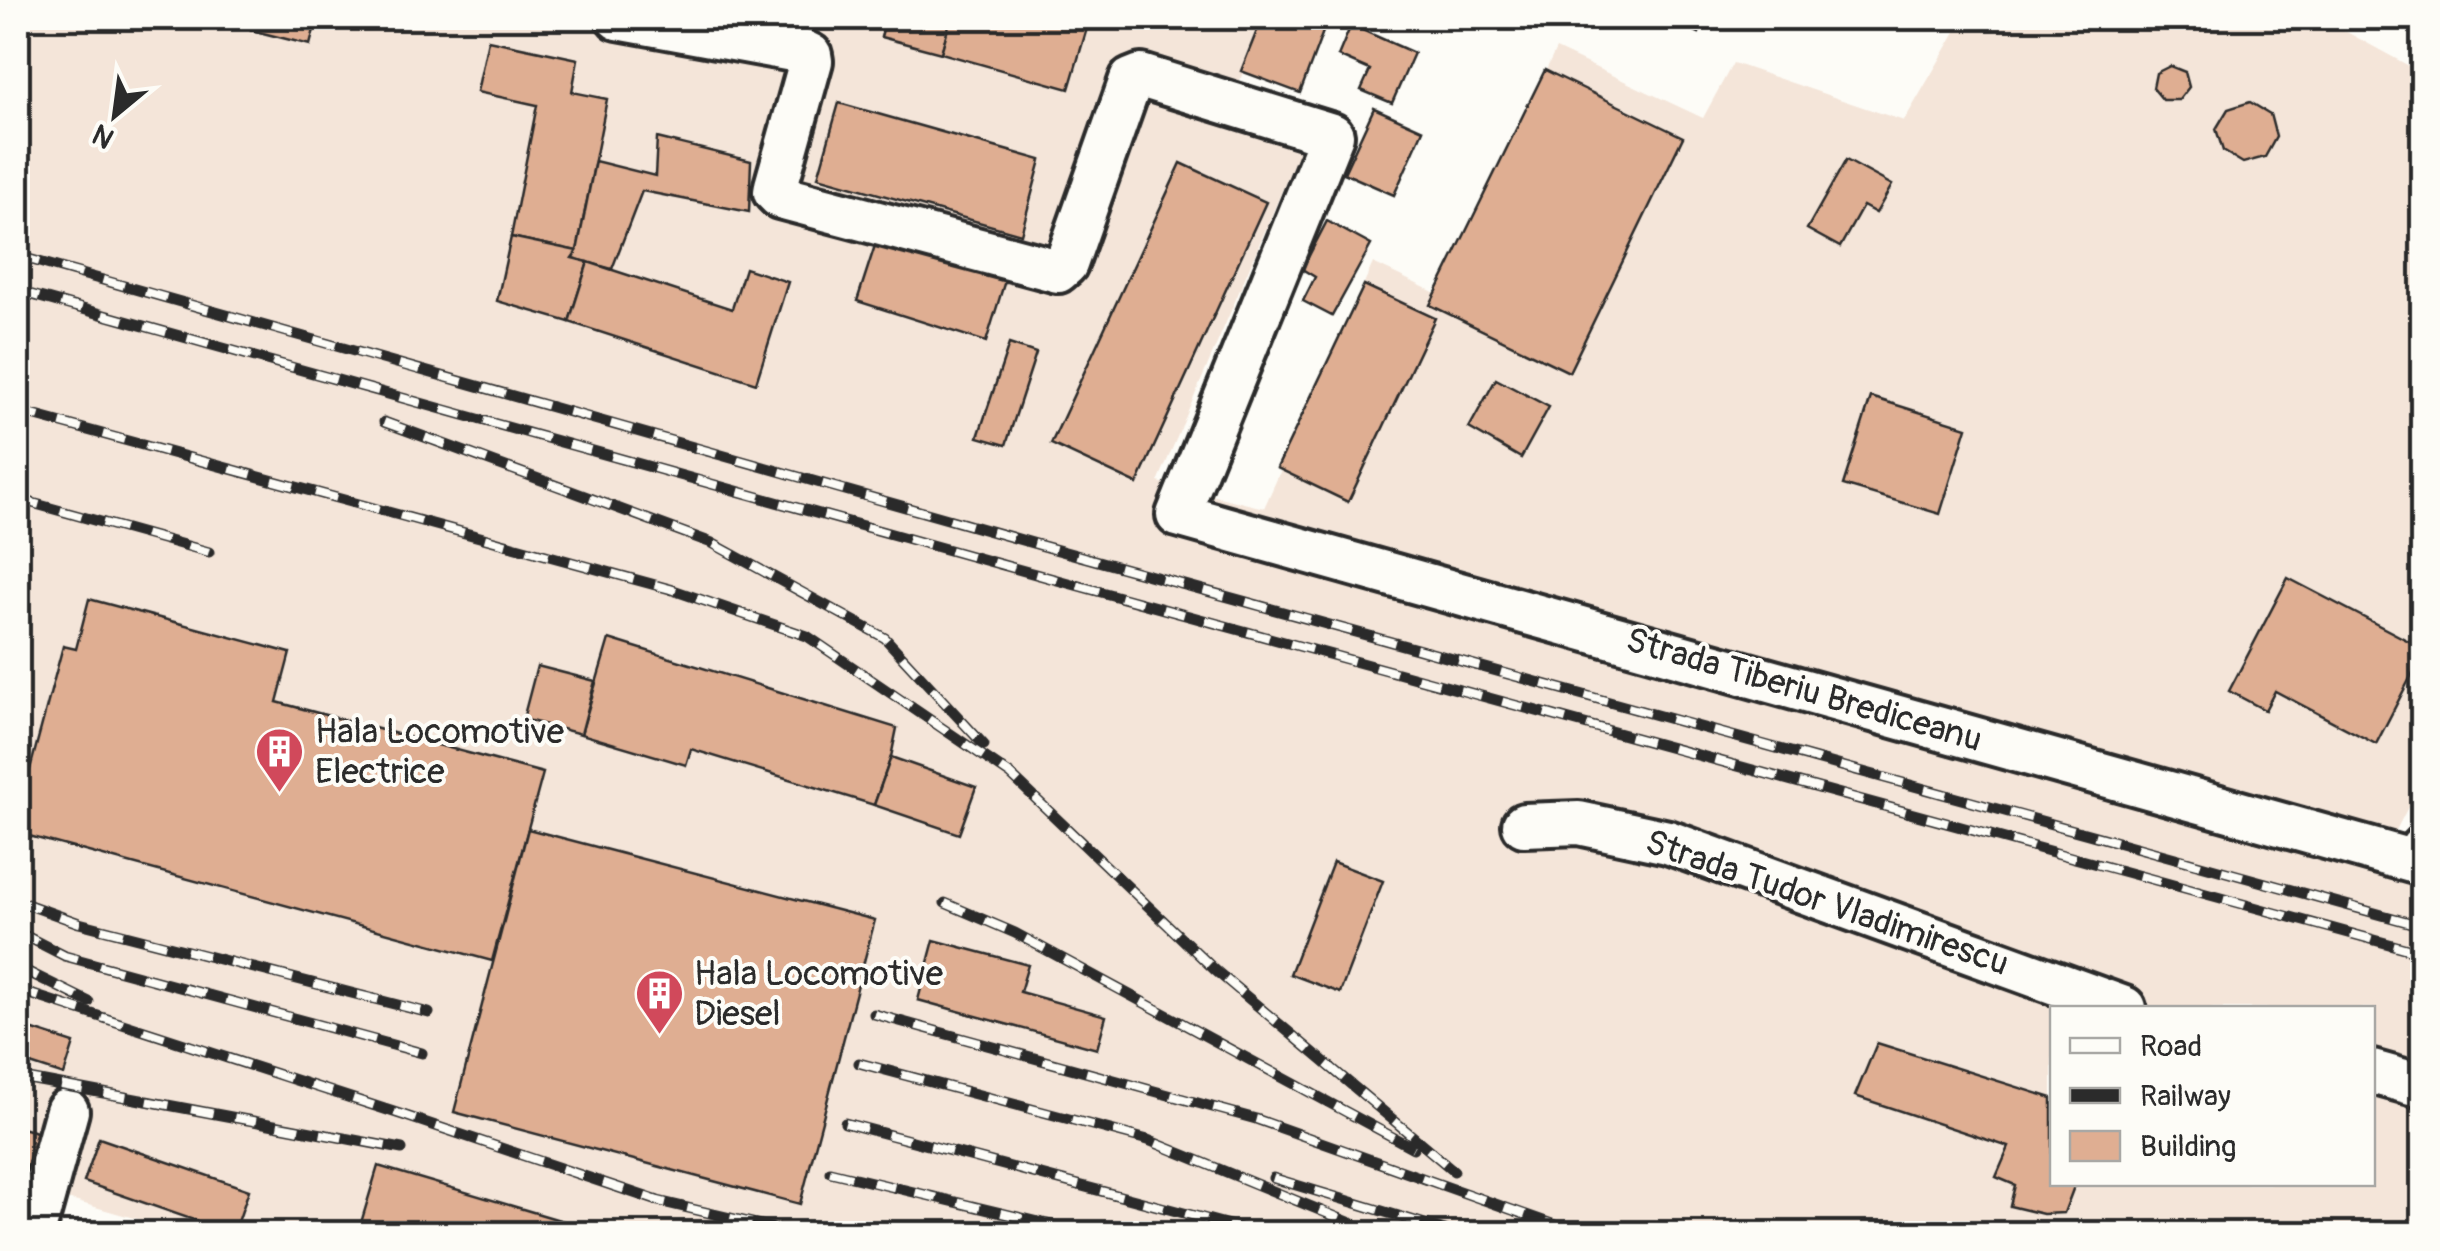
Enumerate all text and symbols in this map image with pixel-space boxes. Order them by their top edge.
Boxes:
north arrow [65,65,165,165]
text: N [87,116,120,155]
street label: Strada Tiberiu Brediceanu [1621,618,1987,762]
place label: Hala Locomotive Electrice [315,710,564,794]
building icon: Hala Locomotive Electrice [254,726,306,794]
street label: Strada Tudor Vladimirescu [1640,820,2014,986]
place label: Hala Locomotive Diesel [694,952,943,1036]
building icon: Hala Locomotive Diesel [633,968,685,1036]
legend [2050,1006,2375,1186]
text: Road [2140,1028,2202,1065]
text: Railway [2140,1078,2231,1115]
text: Building [2140,1128,2236,1165]

